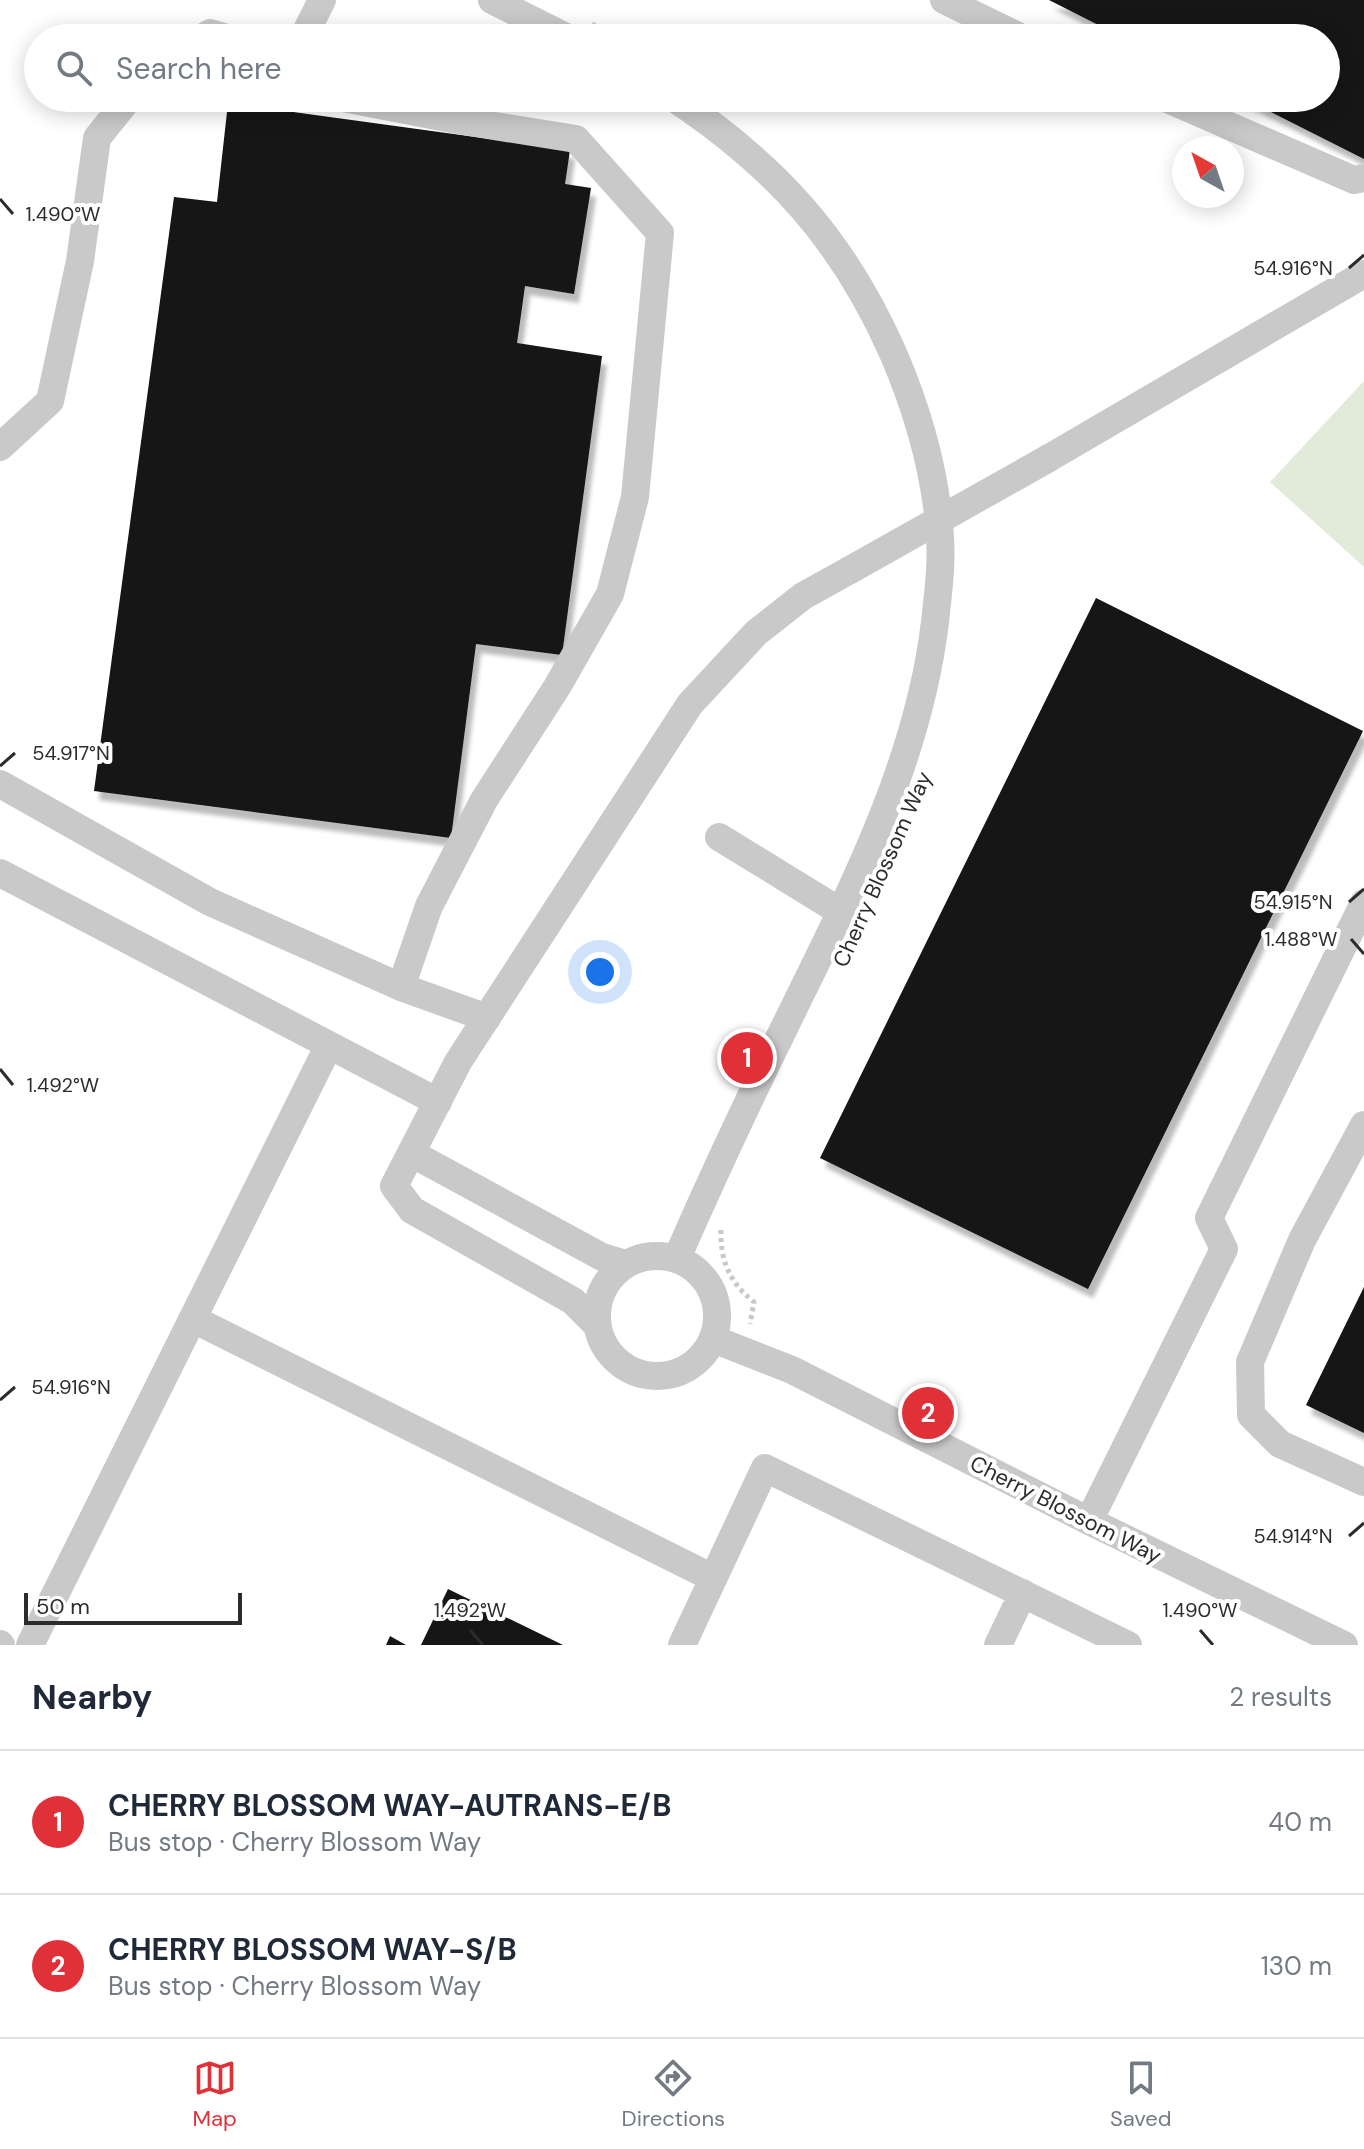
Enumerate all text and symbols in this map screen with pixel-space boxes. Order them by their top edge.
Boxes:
search box [24,24,1340,112]
icon: search [52,46,96,90]
text: Search here [116,49,282,88]
north arrow [1172,136,1244,208]
text: 1.490°W [26,201,100,227]
text: 54.916°N [1253,255,1333,281]
text: 54.917°N [32,740,110,766]
street label: Cherry Blossom Way [826,767,939,972]
text: 54.915°N [1253,889,1333,915]
text: 1.488°W [1265,926,1337,952]
your location [580,952,620,992]
pin: 1 [721,1028,773,1088]
text: 1.492°W [27,1072,99,1098]
text: 54.916°N [31,1374,111,1400]
pin: 2 [902,1383,954,1443]
street label: Cherry Blossom Way [965,1449,1166,1570]
text: 54.914°N [1254,1523,1332,1549]
scale bar [24,1589,242,1625]
text: 50 m [36,1592,90,1621]
text: 1.492°W [434,1597,506,1623]
text: 1.490°W [1163,1597,1237,1623]
text: Nearby [32,1675,152,1720]
text: 2 results [1229,1680,1332,1714]
text: CHERRY BLOSSOM WAY-AUTRANS-E/B [108,1786,671,1825]
text: 1 [53,1805,63,1839]
text: 40 m [1268,1805,1332,1839]
text: Bus stop · Cherry Blossom Way [108,1825,481,1859]
text: CHERRY BLOSSOM WAY-S/B [108,1930,517,1969]
text: 2 [50,1949,66,1983]
text: 130 m [1261,1949,1332,1983]
text: Bus stop · Cherry Blossom Way [108,1969,481,2003]
tab: Map [192,2056,237,2133]
tab: Directions [622,2056,725,2133]
tab: Saved [1110,2056,1172,2133]

